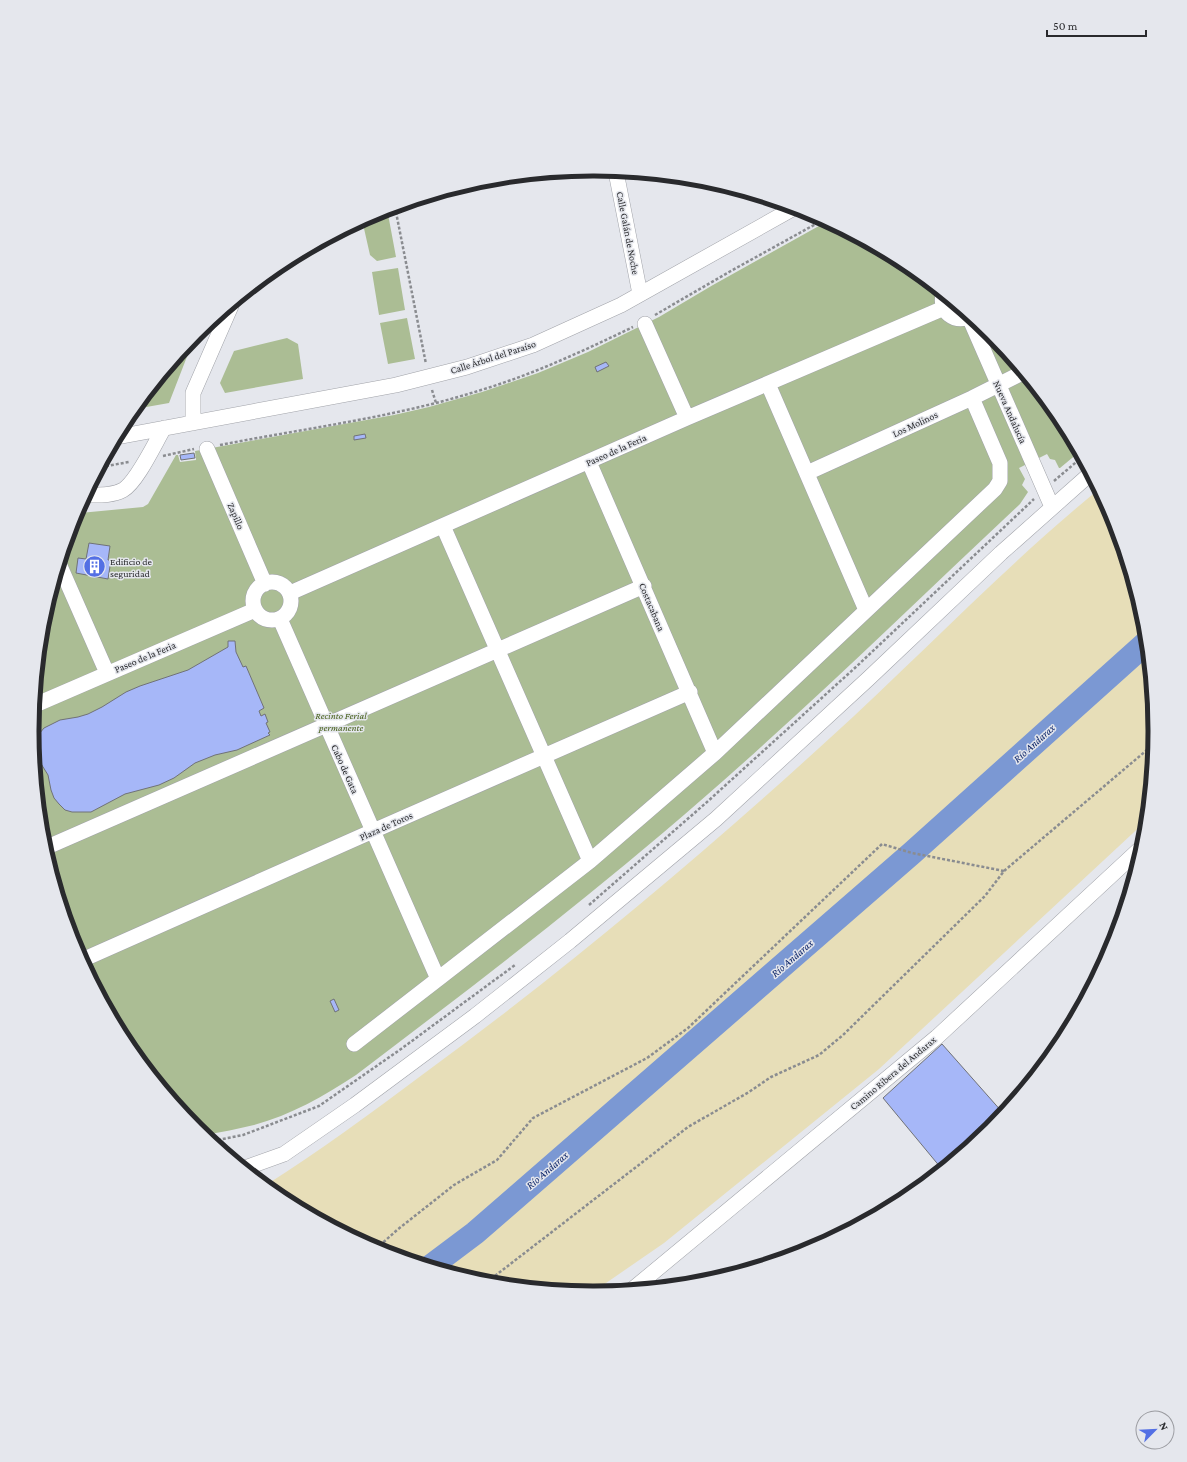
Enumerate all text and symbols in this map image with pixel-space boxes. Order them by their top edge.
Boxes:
scale bar [1047,12,1146,38]
text: 50 m [1053,19,1078,33]
street label: Calle Galán de Noche [615,191,642,276]
street label: Calle Árbol del Paraíso [449,338,537,376]
street label: Nueva Andalucía [991,379,1029,445]
street label: Los Molinos [891,409,939,439]
street label: Paseo de la Feria [584,432,648,468]
street label: Zapillo [225,501,247,531]
building icon: Edificio de seguridad [81,554,107,580]
place label: Edificio de seguridad [110,556,153,579]
street label: Costacabana [637,581,667,633]
street label: Paseo de la Feria [113,639,178,675]
park label: Recinto Ferial permanente [315,710,367,733]
water label: Río Andarax [1011,721,1057,765]
street label: Cabo de Gata [329,743,361,796]
street label: Plaza de Toros [358,809,414,843]
water label: Río Andarax [769,936,816,979]
street label: Camino Ribera del Andarax [848,1034,938,1112]
water label: Río Andarax [524,1148,571,1191]
north arrow [1135,1410,1175,1450]
text: N [1157,1420,1171,1432]

